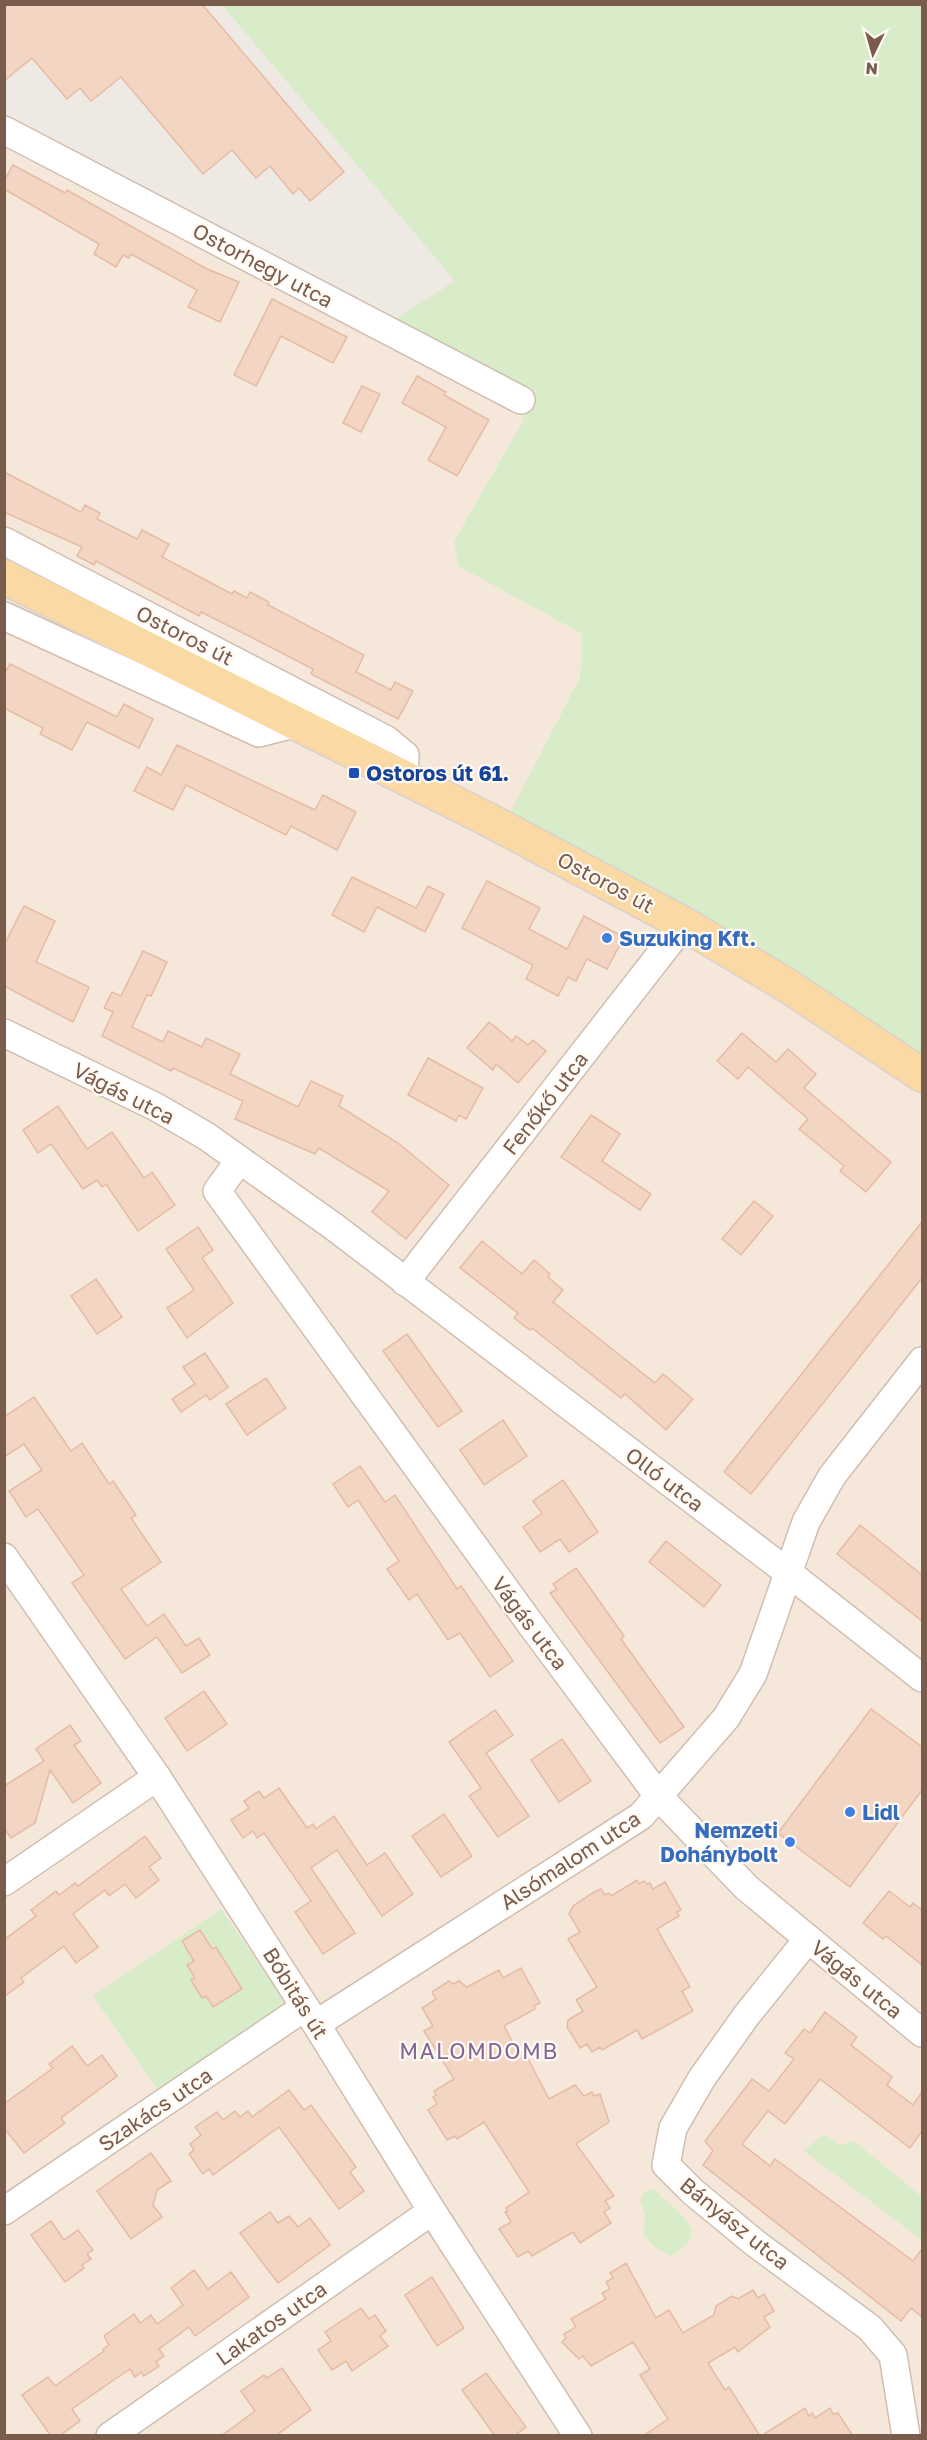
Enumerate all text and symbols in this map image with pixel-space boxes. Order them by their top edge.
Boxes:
north arrow [843,24,903,84]
text: N [865,58,879,79]
street label: Ostorhegy utca [188,217,338,313]
street label: Ostoros út [132,599,238,671]
place label: Ostoros út 61. [366,760,509,786]
marker: Ostoros út 61. [347,766,361,780]
street label: Ostoros út [553,846,659,918]
place label: Suzuking Kft. [619,925,756,951]
marker: Suzuking Kft. [600,931,614,945]
street label: Fenőkő utca [497,1046,593,1160]
street label: Vágás utca [69,1056,179,1130]
street label: Olló utca [621,1441,709,1517]
street label: Vágás utca [486,1571,574,1675]
place label: Lidl [862,1799,900,1825]
street label: Alsómalom utca [495,1805,645,1915]
marker: Lidl [843,1805,857,1819]
place label: Nemzeti Dohánybolt [660,1817,778,1867]
marker: Nemzeti Dohánybolt [783,1835,797,1849]
street label: Vágás utca [806,1934,908,2024]
street label: Bóbitás út [258,1942,334,2044]
district label: MALOMDOMB [399,2037,559,2064]
street label: Szakács utca [93,2061,217,2157]
street label: Bányász utca [675,2171,795,2275]
street label: Lakatos utca [211,2275,331,2371]

